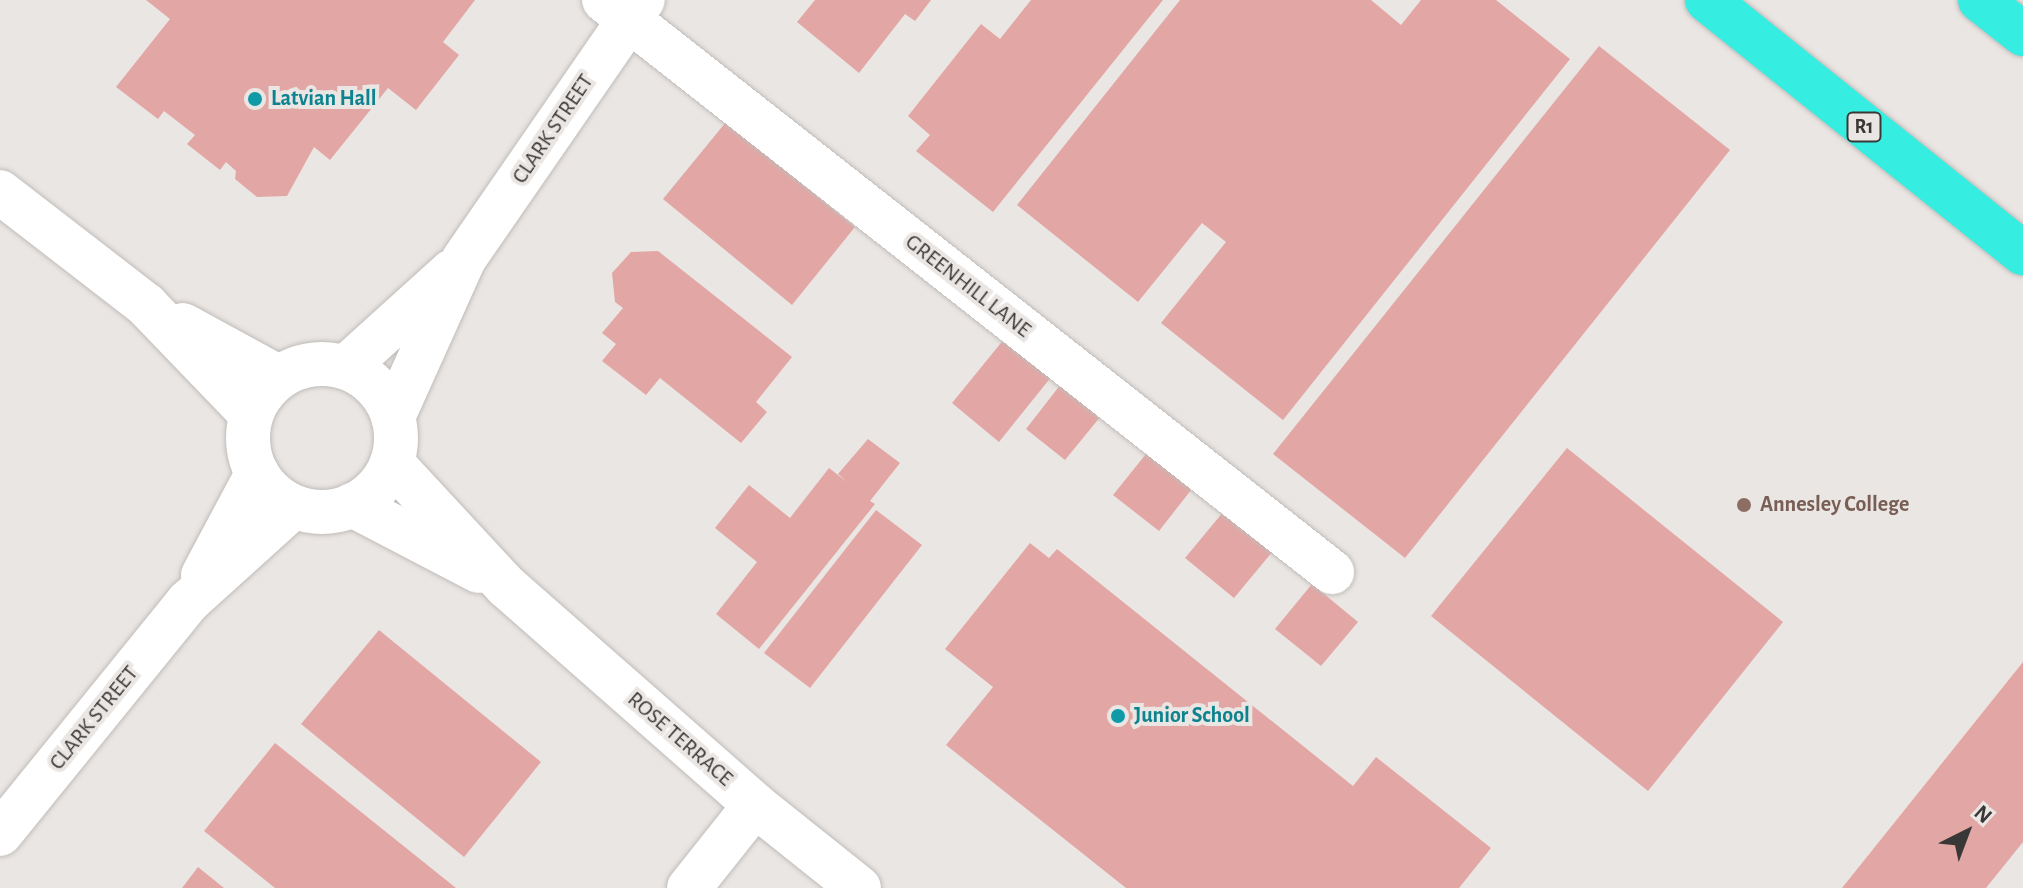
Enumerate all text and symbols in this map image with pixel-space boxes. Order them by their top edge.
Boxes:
street label: CLARK STREET [507,69,599,189]
place label: Latvian Hall [271,86,377,112]
marker: Latvian Hall [246,90,264,108]
road number: R1 [1846,111,1882,143]
street label: GREENHILL LANE [900,229,1036,343]
place label: Annesley College [1760,492,1909,518]
marker: Annesley College [1735,496,1753,514]
street label: CLARK STREET [44,661,144,775]
street label: ROSE TERRACE [622,686,738,792]
place label: Junior School [1134,703,1250,729]
marker: Junior School [1109,707,1127,725]
north arrow [1927,792,2007,872]
text: N [1970,801,1996,827]

